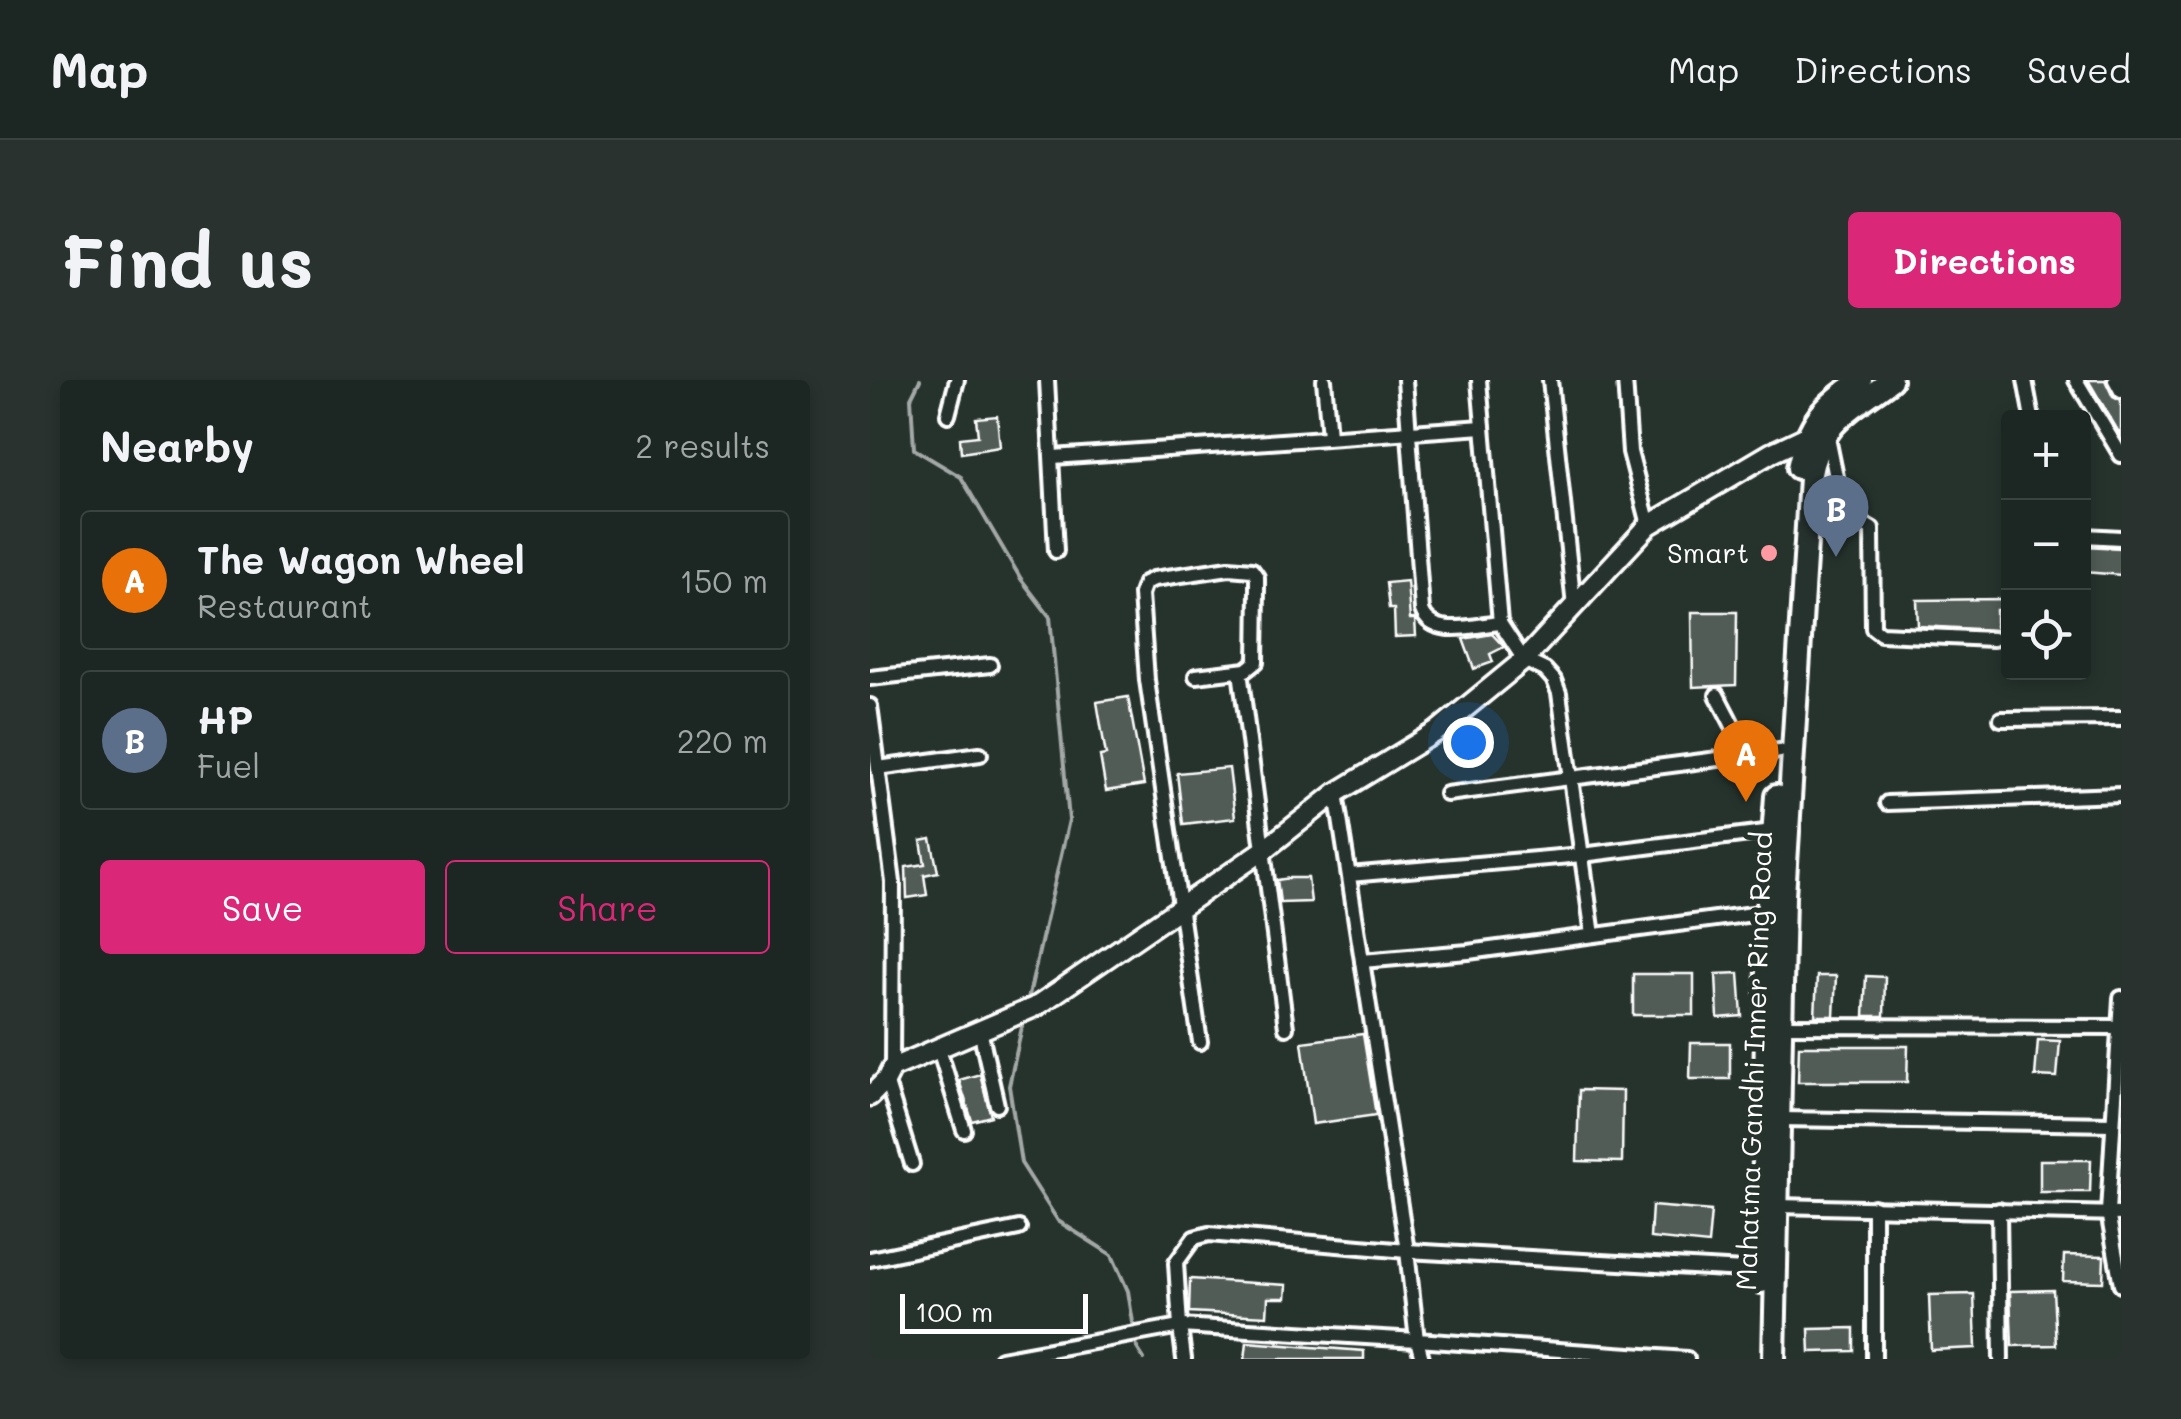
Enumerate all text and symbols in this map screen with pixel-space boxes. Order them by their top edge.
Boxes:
text: Map [50,38,149,100]
text: Map [1668,46,1739,92]
text: Directions [1794,46,1972,92]
text: Saved [2027,46,2131,92]
button: Directions [1848,212,2121,308]
text: Find us [60,214,314,306]
map controls [2001,410,2091,680]
button: + [2001,410,2091,500]
text: Nearby [100,418,254,473]
text: 2 results [635,424,770,466]
pin: B [1804,474,1868,557]
button: − [2001,500,2091,590]
text: The Wagon Wheel [197,534,525,584]
place label: Smart [1667,534,1749,570]
marker: Smart [1758,542,1780,564]
text: A [123,559,146,601]
text: 150 m [680,559,768,601]
text: Restaurant [197,584,372,626]
button: locate [2001,590,2091,680]
text: HP [197,694,254,744]
your location [1443,717,1494,768]
text: B [124,719,145,761]
text: 220 m [677,719,768,761]
pin: A [1714,720,1778,802]
text: Fuel [197,744,260,786]
street label: Mahatma Gandhi Inner Ring Road [1727,831,1779,1291]
button: Save [100,860,425,954]
button: Share [445,860,770,954]
scale bar [900,1289,1088,1334]
text: 100 m [915,1293,993,1329]

